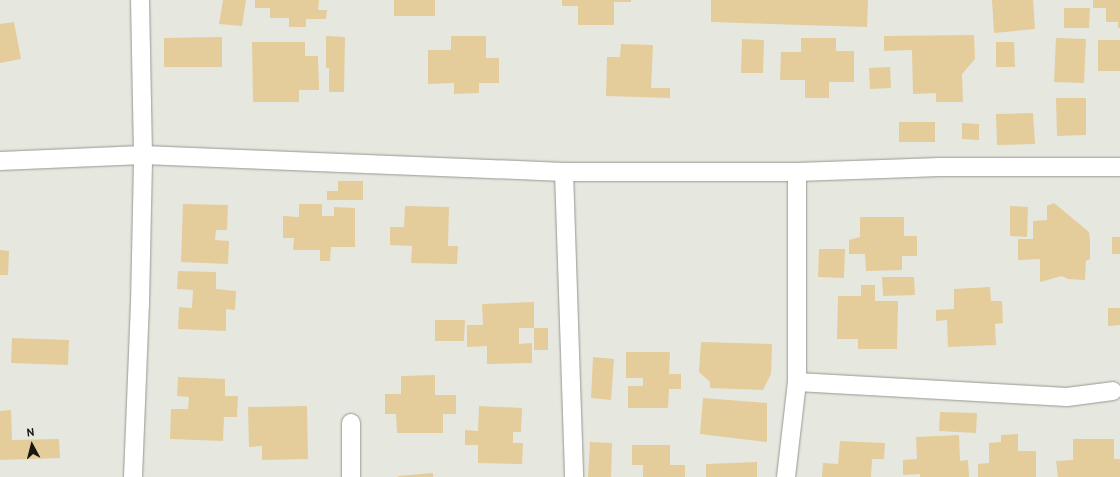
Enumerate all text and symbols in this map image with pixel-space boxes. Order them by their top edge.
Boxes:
north arrow [12,425,52,465]
text: N [26,426,35,441]

